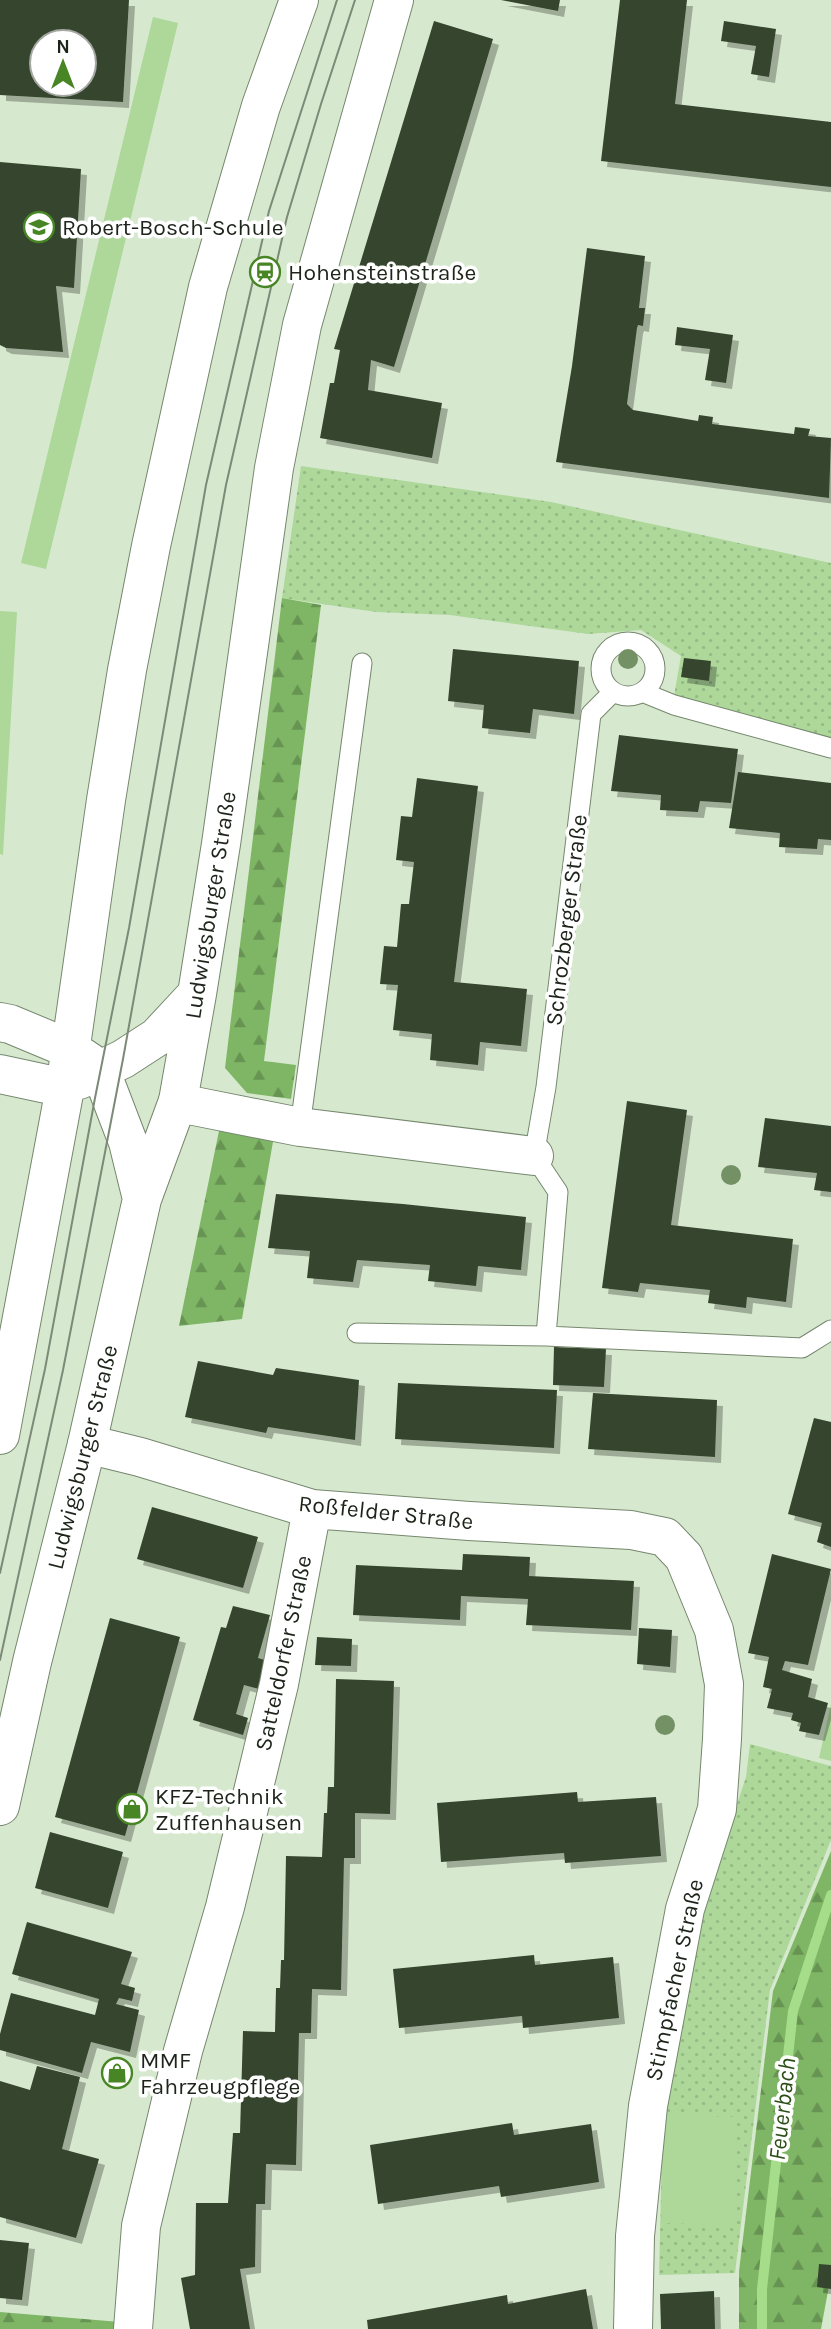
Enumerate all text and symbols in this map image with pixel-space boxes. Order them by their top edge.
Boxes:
north arrow [28,28,98,98]
text: N [56,36,70,58]
school or university icon: Robert-Bosch-Schule [22,210,56,244]
place label: Robert-Bosch-Schule [62,214,284,241]
station icon: Hohensteinstraße [248,255,282,289]
place label: Hohensteinstraße [288,259,476,286]
street label: Ludwigsburger Straße [179,789,242,1021]
street label: Schrozberger Straße [540,813,593,1027]
street label: Ludwigsburger Straße [42,1342,123,1572]
street label: Roßfelder Straße [297,1490,475,1535]
street label: Satteldorfer Straße [250,1553,317,1754]
place label: KFZ-Technik Zuffenhausen [155,1783,302,1836]
shop icon: KFZ-Technik Zuffenhausen [115,1792,149,1826]
street label: Stimpfacher Straße [640,1877,709,2084]
place label: MMF Fahrzeugpflege [140,2047,300,2100]
shop icon: MMF Fahrzeugpflege [100,2056,134,2090]
water label: Feuerbach [763,2056,801,2162]

